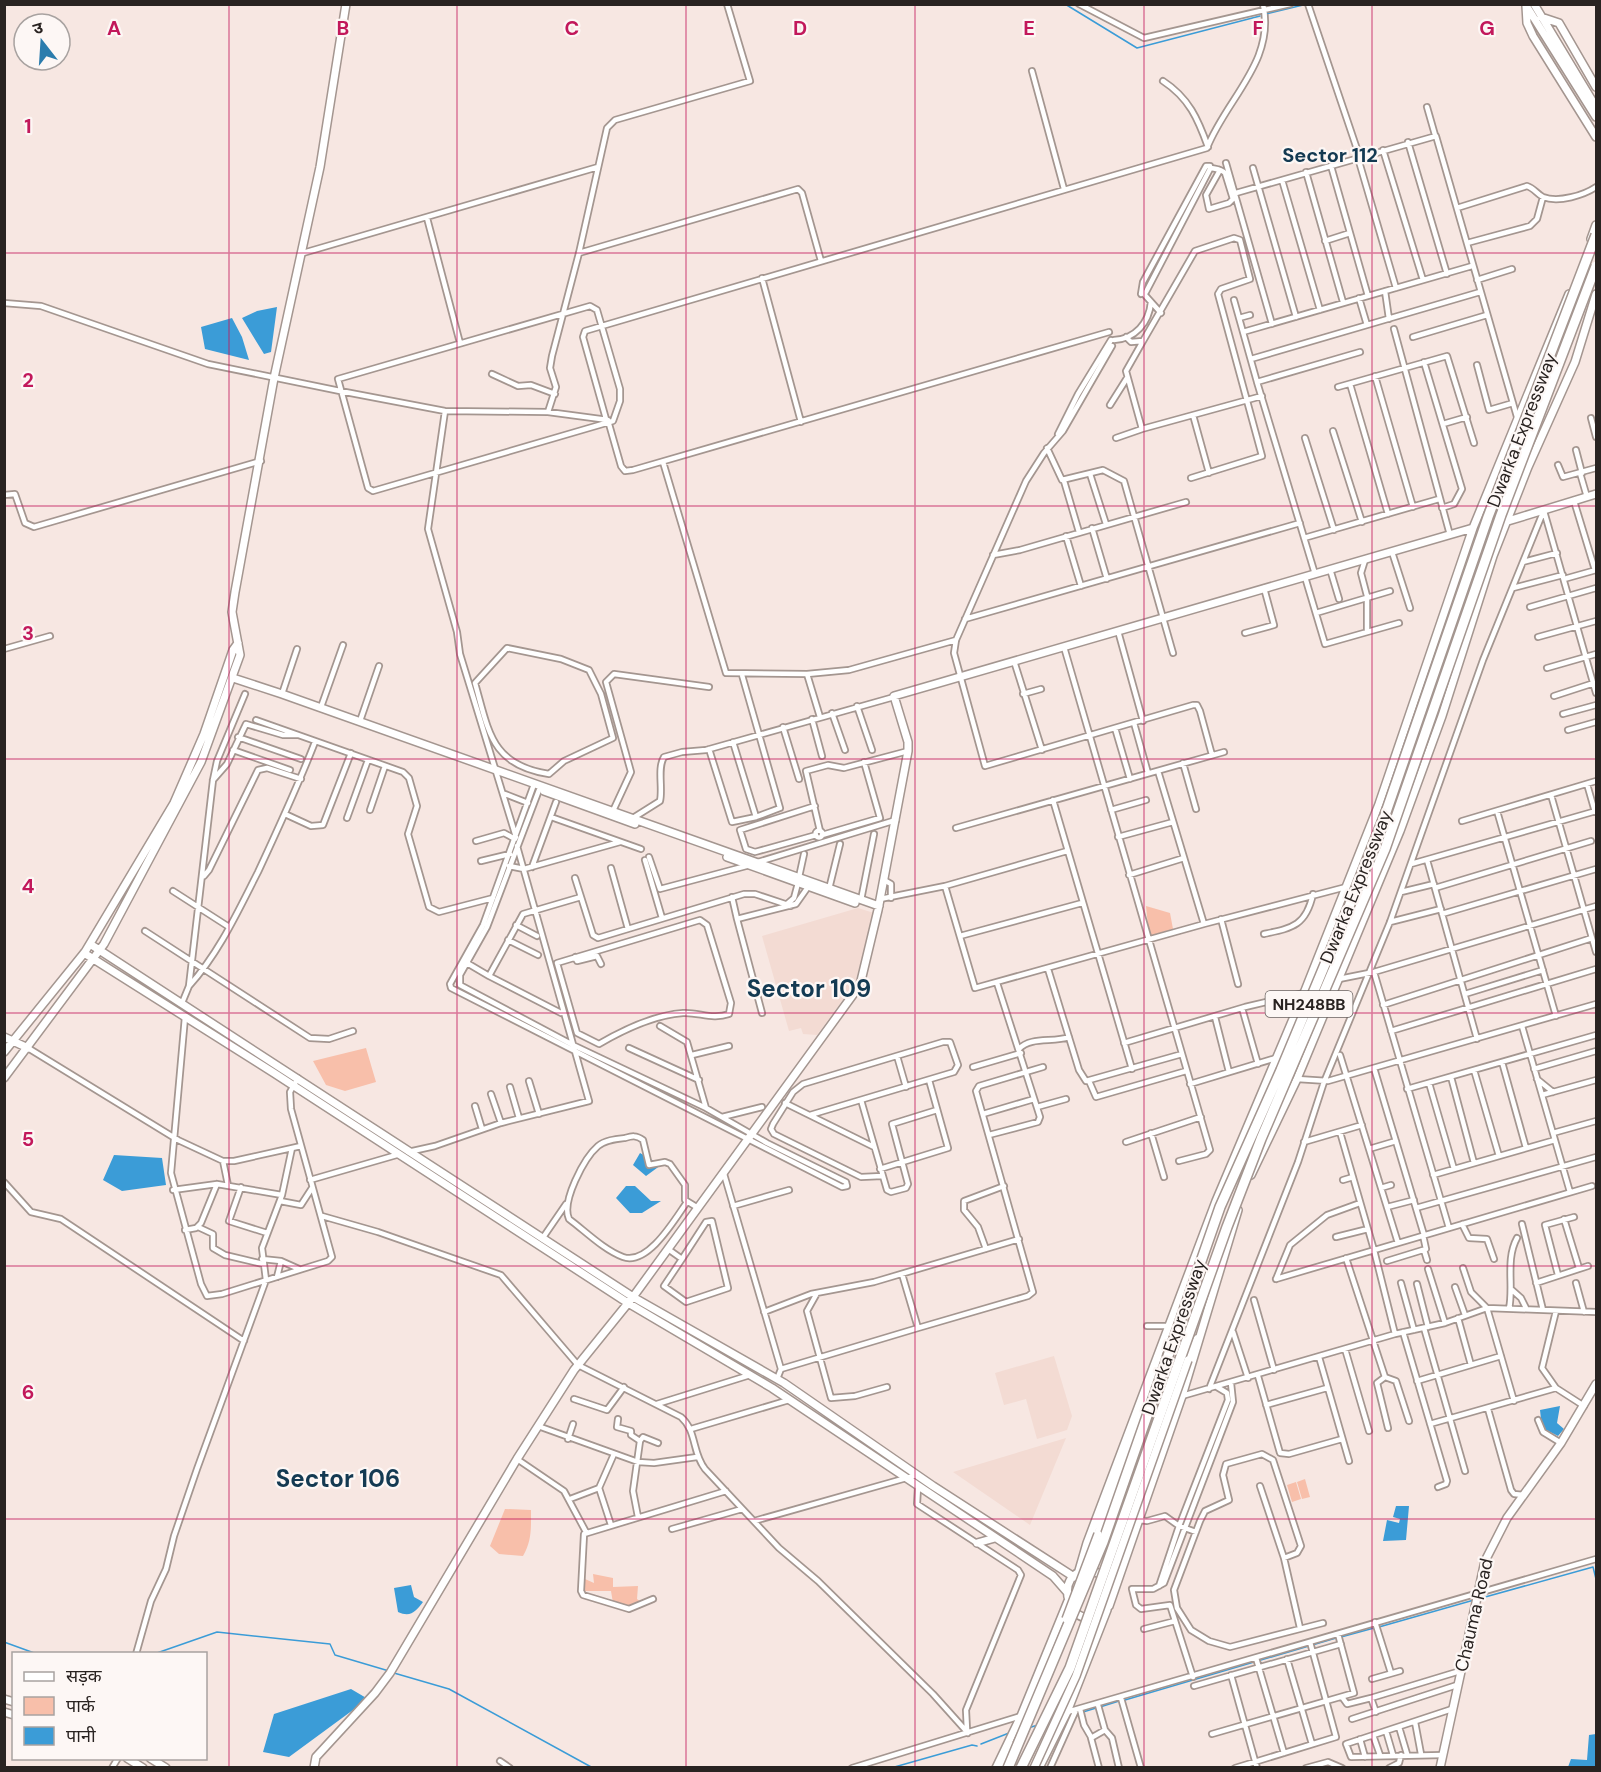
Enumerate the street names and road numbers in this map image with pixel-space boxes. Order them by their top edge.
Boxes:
street label: Dwarka Expressway [1482,349,1562,511]
street label: Dwarka Expressway [1314,807,1398,967]
road number: NH248BB [1266,991,1352,1017]
street label: Dwarka Expressway [1136,1256,1212,1418]
street label: Chauma Road [1449,1556,1499,1674]

